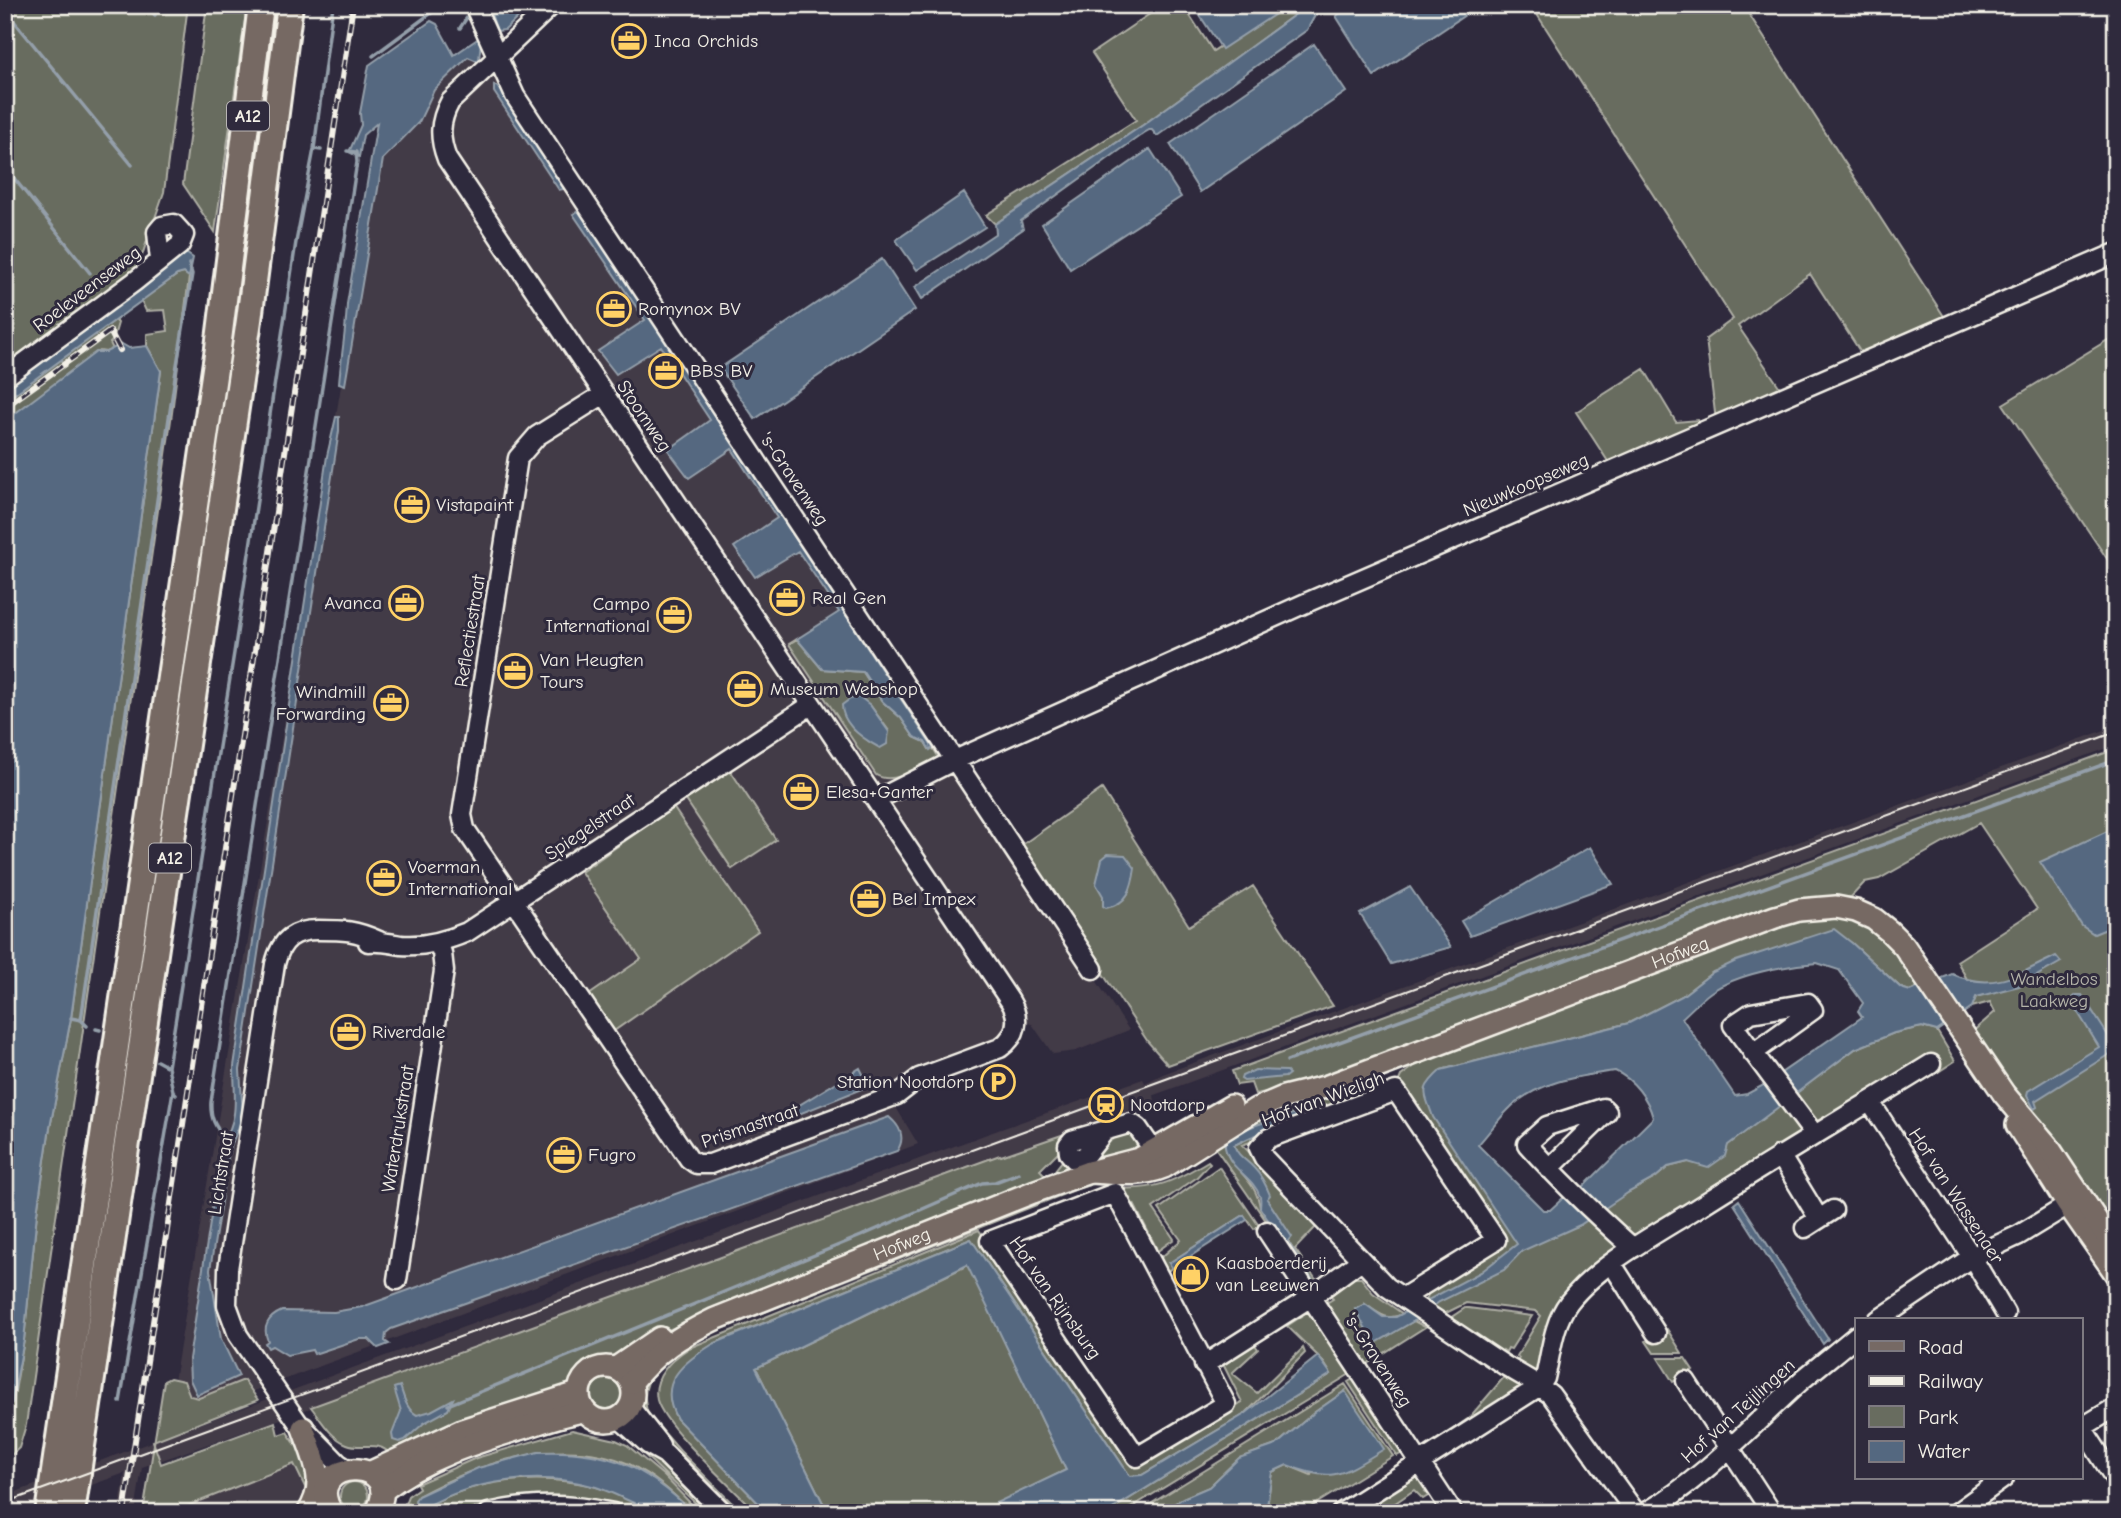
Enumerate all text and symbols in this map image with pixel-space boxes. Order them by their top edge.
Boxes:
office icon: Inca Orchids [610,22,648,60]
place label: Inca Orchids [654,30,758,52]
road number: A12 [227,102,269,131]
street label: Roeleveenseweg [29,241,145,337]
office icon: Romynox BV [595,290,633,328]
place label: Romynox BV [638,298,742,320]
office icon: BBS BV [647,352,685,390]
place label: BBS BV [690,360,753,382]
street label: Stoomweg [612,376,676,456]
street label: 's-Gravenweg [755,428,833,530]
street label: Nieuwkoopseweg [1460,449,1592,521]
office icon: Vistapaint [393,486,431,524]
place label: Vistapaint [436,494,514,516]
street label: Reflectiestraat [450,573,490,689]
office icon: Real Gen [768,579,806,617]
office icon: Avanca [387,584,425,622]
place label: Real Gen [812,587,887,609]
place label: Avanca [324,592,382,614]
place label: Campo International [546,593,650,637]
office icon: Campo International [655,596,693,634]
place label: Van Heugten Tours [540,649,644,693]
office icon: Van Heugten Tours [496,652,534,690]
office icon: Museum Webshop [726,670,764,708]
place label: Museum Webshop [770,678,918,700]
place label: Windmill Forwarding [276,681,366,725]
office icon: Windmill Forwarding [372,684,410,722]
office icon: Elesa+Ganter [782,773,820,811]
place label: Elesa+Ganter [826,781,934,803]
street label: Spiegelstraat [541,789,640,865]
road number: A12 [149,844,191,872]
place label: Voerman International [408,856,512,900]
office icon: Voerman International [365,859,403,897]
office icon: Bel Impex [849,880,887,918]
place label: Bel Impex [892,888,977,910]
street label: Hofweg [1648,932,1712,974]
park label: Wandelbos Laakweg [2010,968,2098,1012]
office icon: Riverdale [329,1013,367,1051]
place label: Riverdale [372,1021,445,1043]
street label: Waterdrukstraat [377,1063,419,1194]
parking icon: Station Nootdorp [979,1063,1017,1101]
street label: Hof van Wieligh [1259,1067,1387,1131]
place label: Station Nootdorp [837,1071,974,1093]
station icon: Nootdorp [1087,1086,1125,1124]
place label: Nootdorp [1130,1094,1205,1116]
street label: Prismastraat [698,1099,802,1153]
street label: Hof van Wassenaer [1904,1124,2008,1268]
street label: Lichtstraat [204,1129,239,1216]
office icon: Fugro [545,1136,583,1174]
place label: Fugro [588,1144,636,1166]
street label: Hofweg [870,1223,934,1266]
street label: Hof van Rijnsburg [1004,1232,1106,1364]
place label: Kaasboerderij van Leeuwen [1215,1252,1327,1296]
shop icon: Kaasboerderij van Leeuwen [1172,1255,1210,1293]
street label: 's-Gravenweg [1339,1309,1417,1411]
legend [1855,1318,2082,1480]
text: Road [1918,1335,1963,1359]
street label: Hof van Teijlingen [1677,1354,1799,1468]
text: Railway [1918,1369,1983,1393]
text: Park [1918,1405,1958,1429]
text: Water [1918,1439,1971,1463]

